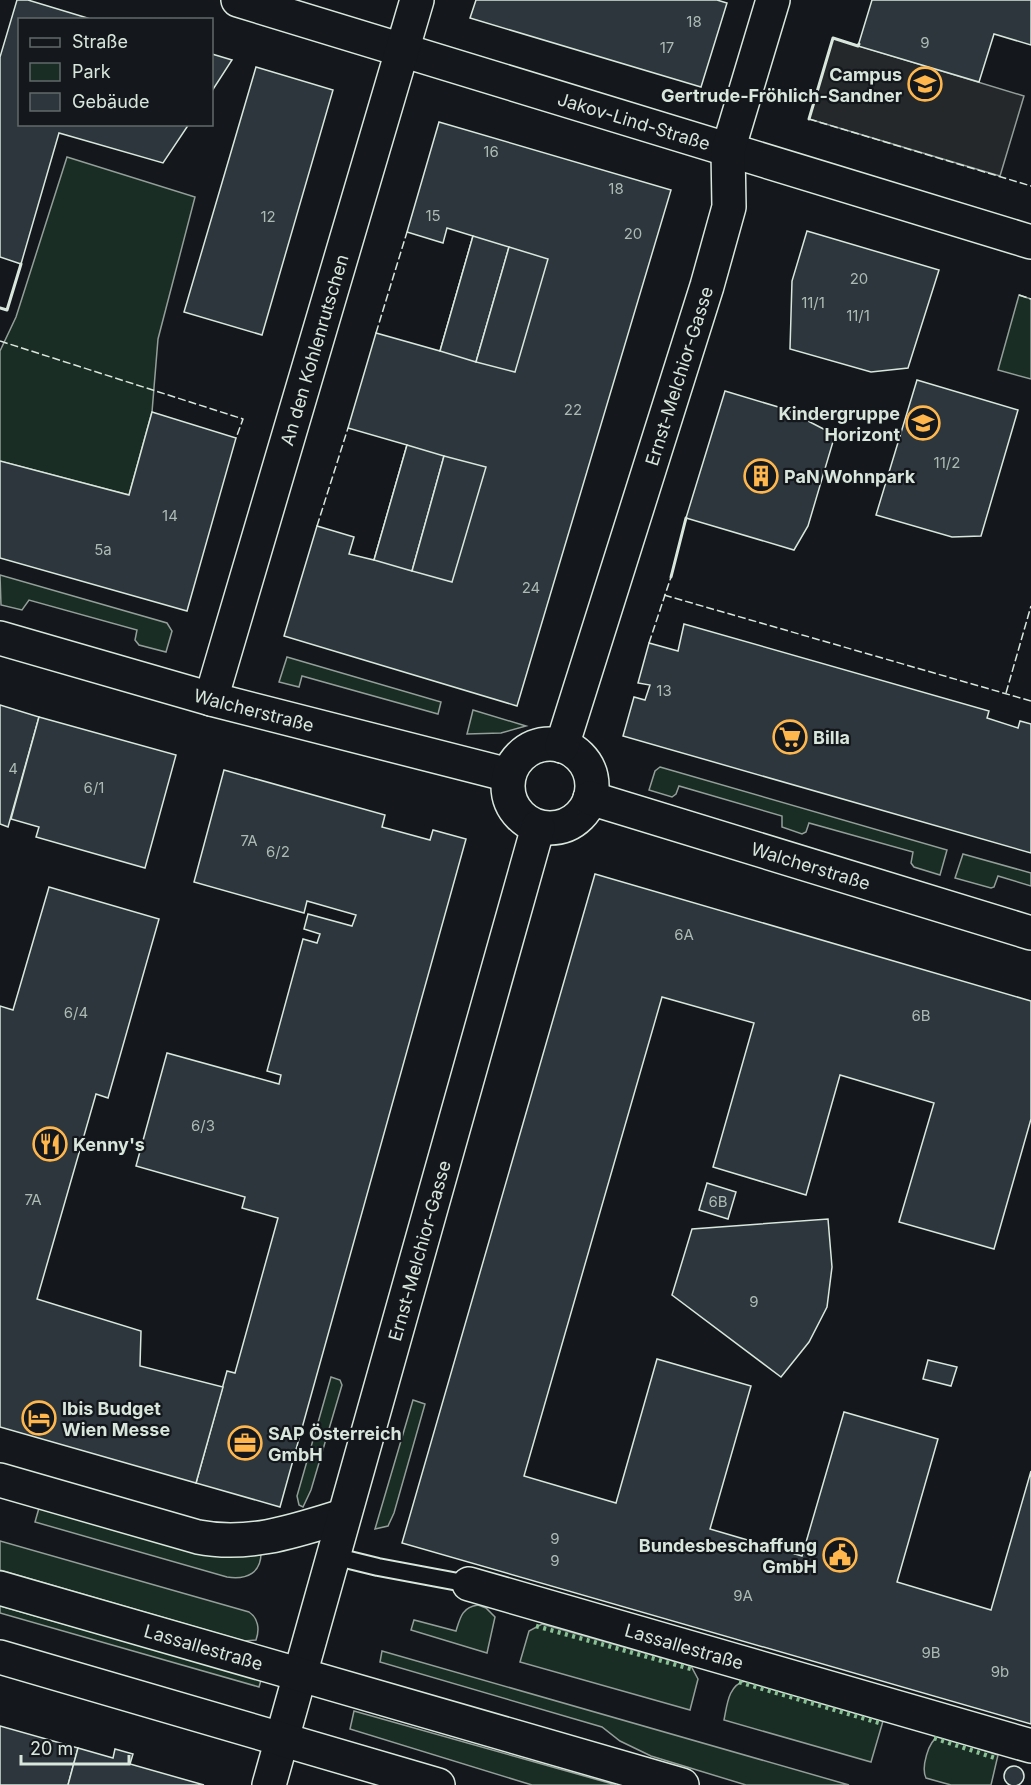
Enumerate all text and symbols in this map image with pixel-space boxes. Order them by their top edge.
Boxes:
house number: 18 [686,12,702,31]
legend [18,18,213,126]
text: Straße [72,31,128,52]
house number: 9 [920,33,930,52]
house number: 17 [660,38,674,57]
text: Park [72,61,111,82]
place label: Campus Gertrude-Fröhlich-Sandner [661,64,902,106]
school or university icon: Campus Gertrude-Fröhlich-Sandner [907,66,943,102]
street label: Jakov-Lind-Straße [555,88,713,154]
text: Gebäude [72,91,149,112]
house number: 16 [483,142,499,161]
house number: 18 [608,179,624,198]
house number: 15 [425,206,441,225]
house number: 12 [260,207,276,226]
house number: 20 [624,224,642,243]
street label: An den Kohlenrutschen [276,252,352,448]
house number: 20 [850,269,868,288]
street label: Ernst-Melchior-Gasse [641,284,717,468]
house number: 11/1 [801,293,825,312]
house number: 11/1 [846,306,870,325]
house number: 22 [564,400,582,419]
place label: Kindergruppe Horizont [779,403,900,445]
school or university icon: Kindergruppe Horizont [905,405,941,441]
house number: 11/2 [934,453,960,472]
building icon: PaN Wohnpark [743,458,779,494]
place label: PaN Wohnpark [784,466,916,487]
house number: 14 [162,506,178,525]
house number: 5a [94,540,112,559]
house number: 24 [522,578,540,597]
house number: 13 [656,681,672,700]
street label: Walcherstraße [191,684,316,735]
supermarket icon: Billa [772,719,808,755]
place label: Billa [813,727,850,748]
house number: 4 [8,759,18,778]
house number: 6/1 [84,778,104,797]
house number: 7A [240,831,258,850]
street label: Walcherstraße [749,838,873,894]
house number: 6/2 [266,842,290,861]
house number: 6A [674,925,694,944]
house number: 6/4 [64,1003,88,1022]
house number: 6B [911,1006,931,1025]
house number: 6/3 [191,1116,215,1135]
restaurant icon: Kenny's [32,1126,68,1162]
place label: Kenny's [73,1134,145,1155]
street label: Ernst-Melchior-Gasse [384,1158,454,1343]
house number: 7A [24,1190,42,1209]
house number: 6B [708,1192,728,1211]
house number: 9 [749,1292,759,1311]
place label: Ibis Budget Wien Messe [62,1398,170,1440]
hotel icon: Ibis Budget Wien Messe [21,1400,57,1436]
place label: SAP Österreich GmbH [268,1423,402,1465]
office icon: SAP Österreich GmbH [227,1425,263,1461]
house number: 9 [550,1529,560,1548]
place label: Bundesbeschaffung GmbH [639,1535,817,1577]
public building icon: Bundesbeschaffung GmbH [822,1537,858,1573]
house number: 9 [550,1551,560,1570]
house number: 9A [733,1586,753,1605]
street label: Lassallestraße [622,1619,746,1673]
street label: Lassallestraße [142,1620,265,1674]
house number: 9B [921,1643,941,1662]
house number: 9b [991,1662,1009,1681]
scale bar [21,1728,129,1766]
text: 20 m [30,1738,73,1759]

